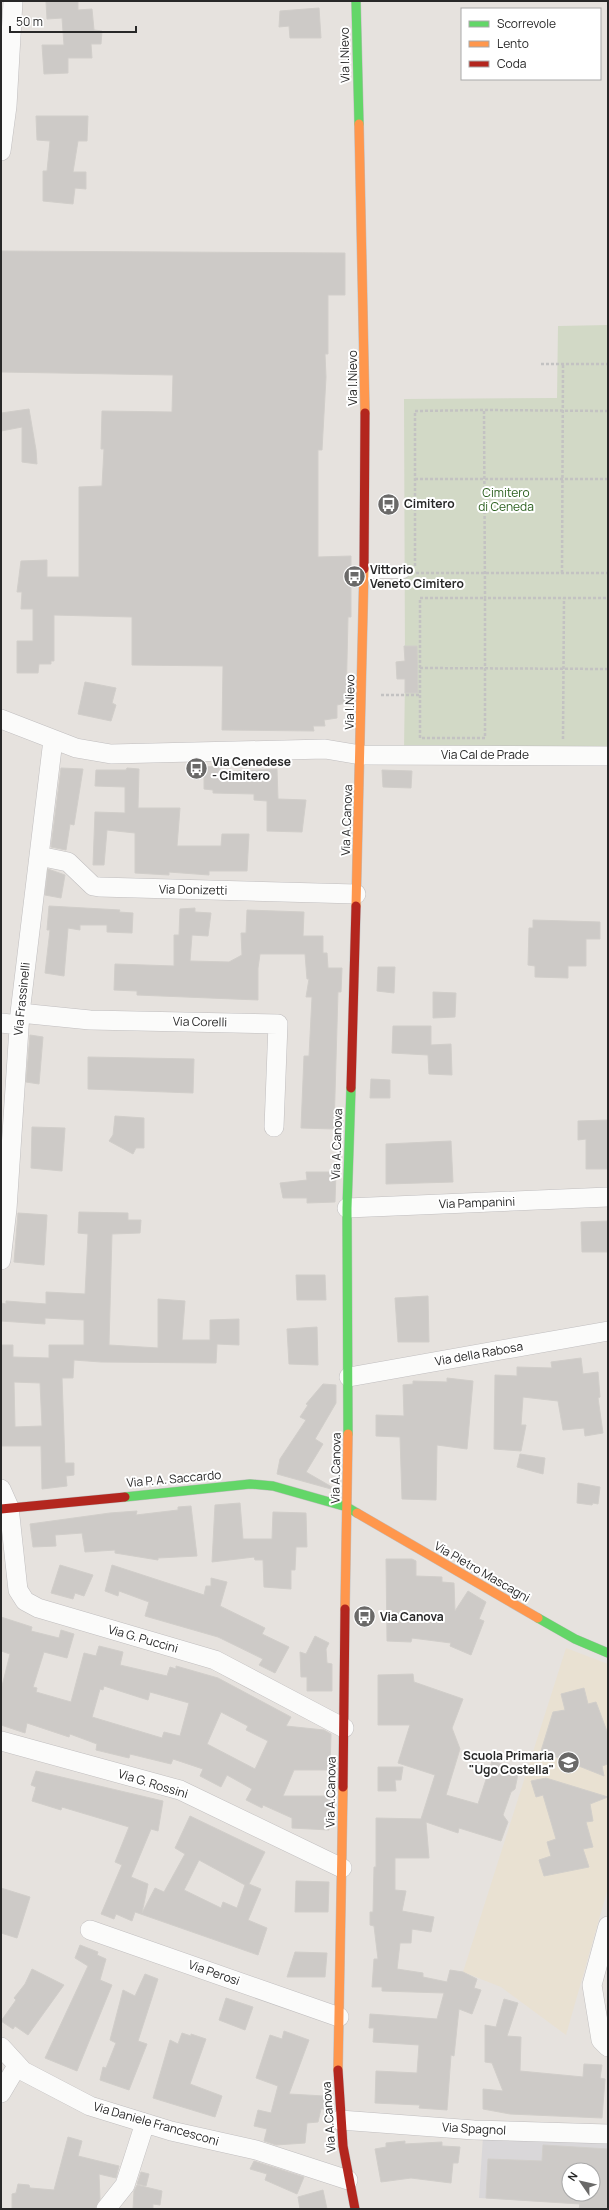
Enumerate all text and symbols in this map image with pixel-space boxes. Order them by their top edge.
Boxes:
scale bar [10,8,136,34]
legend [461,8,601,80]
text: 50 m [16,13,43,30]
text: Scorrevole [497,15,556,32]
street label: Via I.Nievo [336,27,353,83]
text: Lento [497,35,529,52]
text: Coda [497,55,526,72]
street label: Via I.Nievo [344,350,361,406]
park label: Cimitero di Ceneda [478,484,534,515]
bus stop icon: Cimitero [376,491,402,517]
place label: Cimitero [404,495,455,512]
place label: Vittorio Veneto Cimitero [370,561,464,592]
bus stop icon: Vittorio Veneto Cimitero [341,564,367,590]
street label: Via I.Nievo [341,674,358,730]
street label: Via Cal de Prade [441,746,529,763]
place label: Via Cenedese - Cimitero [212,753,291,784]
bus stop icon: Via Cenedese - Cimitero [183,756,209,782]
street label: Via A.Canova [337,784,356,856]
street label: Via Donizetti [159,880,227,899]
street label: Via Frassinelli [9,961,34,1036]
street label: Via Corelli [173,1013,227,1030]
street label: Via A.Canova [327,1108,346,1180]
street label: Via Pampanini [439,1193,515,1212]
street label: Via della Rabosa [434,1337,524,1370]
street label: Via A.Canova [326,1432,345,1504]
street label: Via P. A. Saccardo [126,1466,222,1491]
street label: Via Pietro Mascagni [431,1537,533,1606]
bus stop icon: Via Canova [352,1604,378,1630]
place label: Via Canova [380,1608,444,1625]
street label: Via G. Puccini [106,1620,180,1657]
place label: Scuola Primaria "Ugo Costella" [463,1747,554,1778]
school or university icon: Scuola Primaria "Ugo Costella" [556,1750,582,1776]
street label: Via A.Canova [321,1756,340,1828]
street label: Via G. Rossini [116,1765,190,1802]
street label: Via Perosi [186,1956,242,1989]
street label: Via A.Canova [318,2081,339,2153]
street label: Via Daniele Francesconi [91,2097,221,2150]
street label: Via Spagnol [442,2118,506,2139]
north arrow [561,2162,601,2202]
text: N [564,2169,581,2184]

